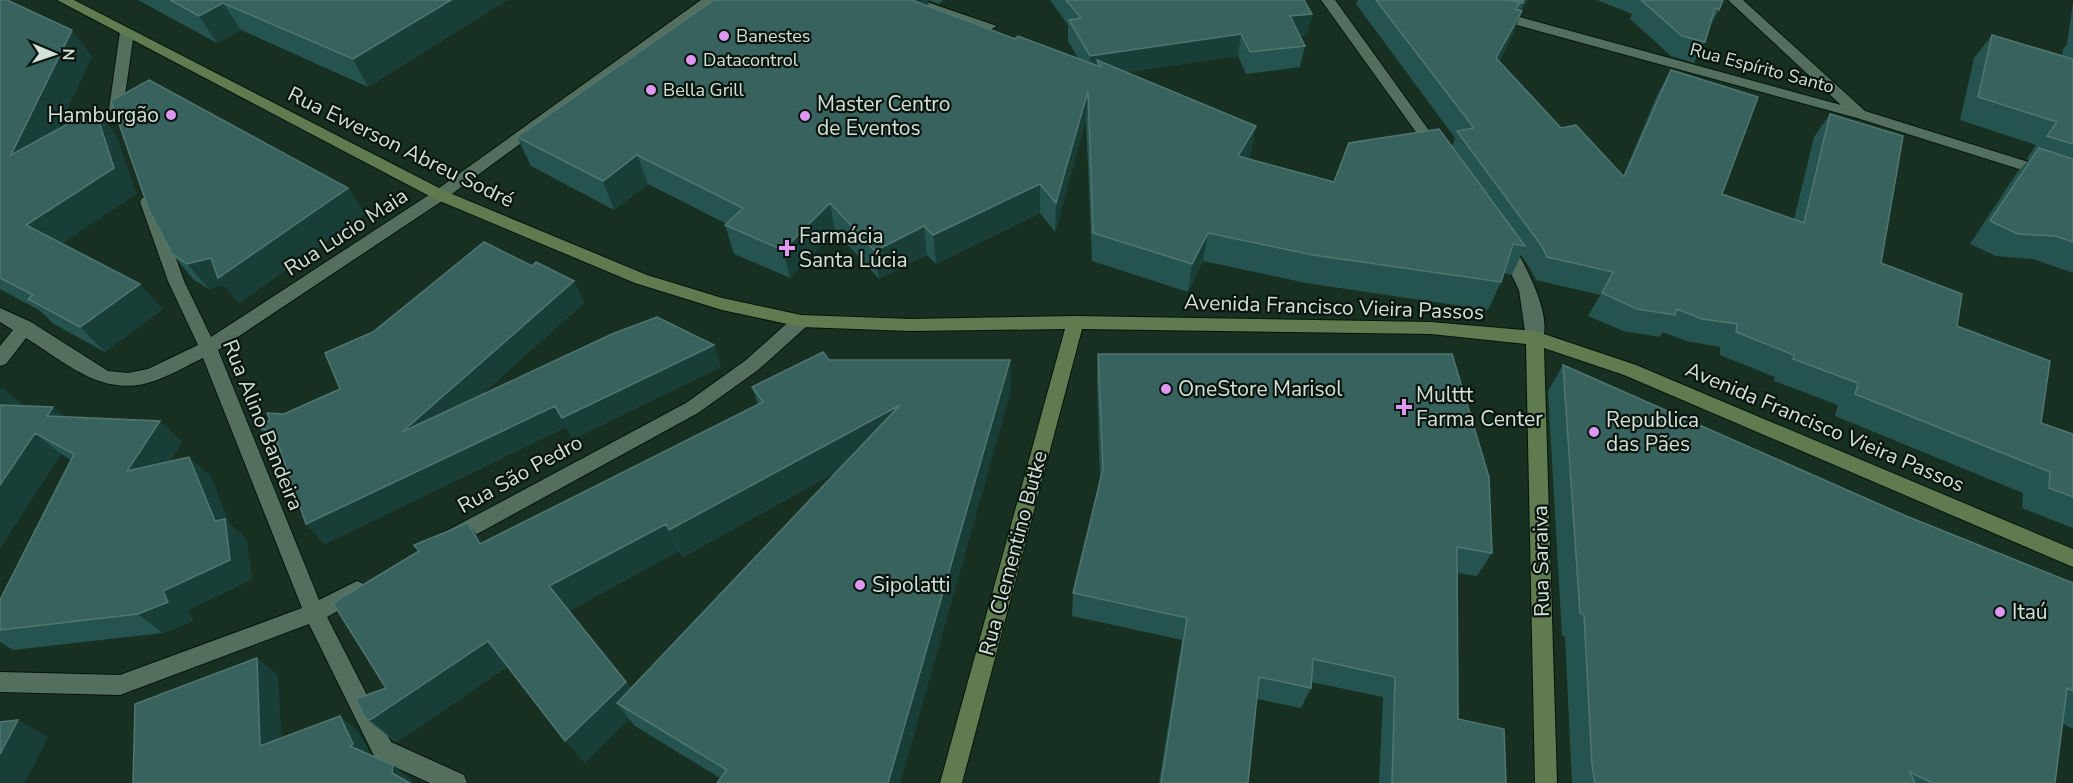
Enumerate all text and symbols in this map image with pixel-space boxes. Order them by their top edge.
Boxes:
north arrow [24,24,84,84]
place label: Banestes [736,24,811,48]
marker: Banestes [717,29,731,43]
street label: Rua Espírito Santo [1687,37,1837,99]
text: N [57,48,79,61]
place label: Datacontrol [703,48,799,72]
marker: Datacontrol [684,53,698,67]
place label: Bella Grill [663,78,745,102]
street label: Rua Ewerson Abreu Sodré [283,80,519,214]
marker: Bella Grill [644,83,658,97]
place label: Master Centro de Eventos [817,90,950,142]
place label: Hamburgão [47,101,159,129]
marker: Hamburgão [164,108,178,122]
marker: Master Centro de Eventos [798,109,812,123]
street label: Rua Lucio Maia [279,182,413,282]
place label: Farmácia Santa Lúcia [799,222,908,274]
marker: Farmácia Santa Lúcia [780,241,794,255]
street label: Avenida Francisco Vieira Passos [1183,288,1485,326]
street label: Rua Alino Bandeira [216,335,310,515]
street label: Avenida Francisco Vieira Passos [1681,355,1969,499]
place label: OneStore Marisol [1178,375,1343,403]
place label: Multtt Farma Center [1416,381,1543,433]
marker: OneStore Marisol [1159,382,1173,396]
marker: Multtt Farma Center [1397,400,1411,414]
place label: Republica das Pães [1606,406,1699,458]
marker: Republica das Pães [1587,425,1601,439]
street label: Rua São Pedro [453,428,587,520]
street label: Rua Clementino Butke [972,448,1054,658]
street label: Rua Saraiva [1526,505,1556,617]
place label: Sipolatti [872,571,950,599]
marker: Sipolatti [853,578,867,592]
place label: Itaú [2012,598,2048,626]
marker: Itaú [1993,605,2007,619]

